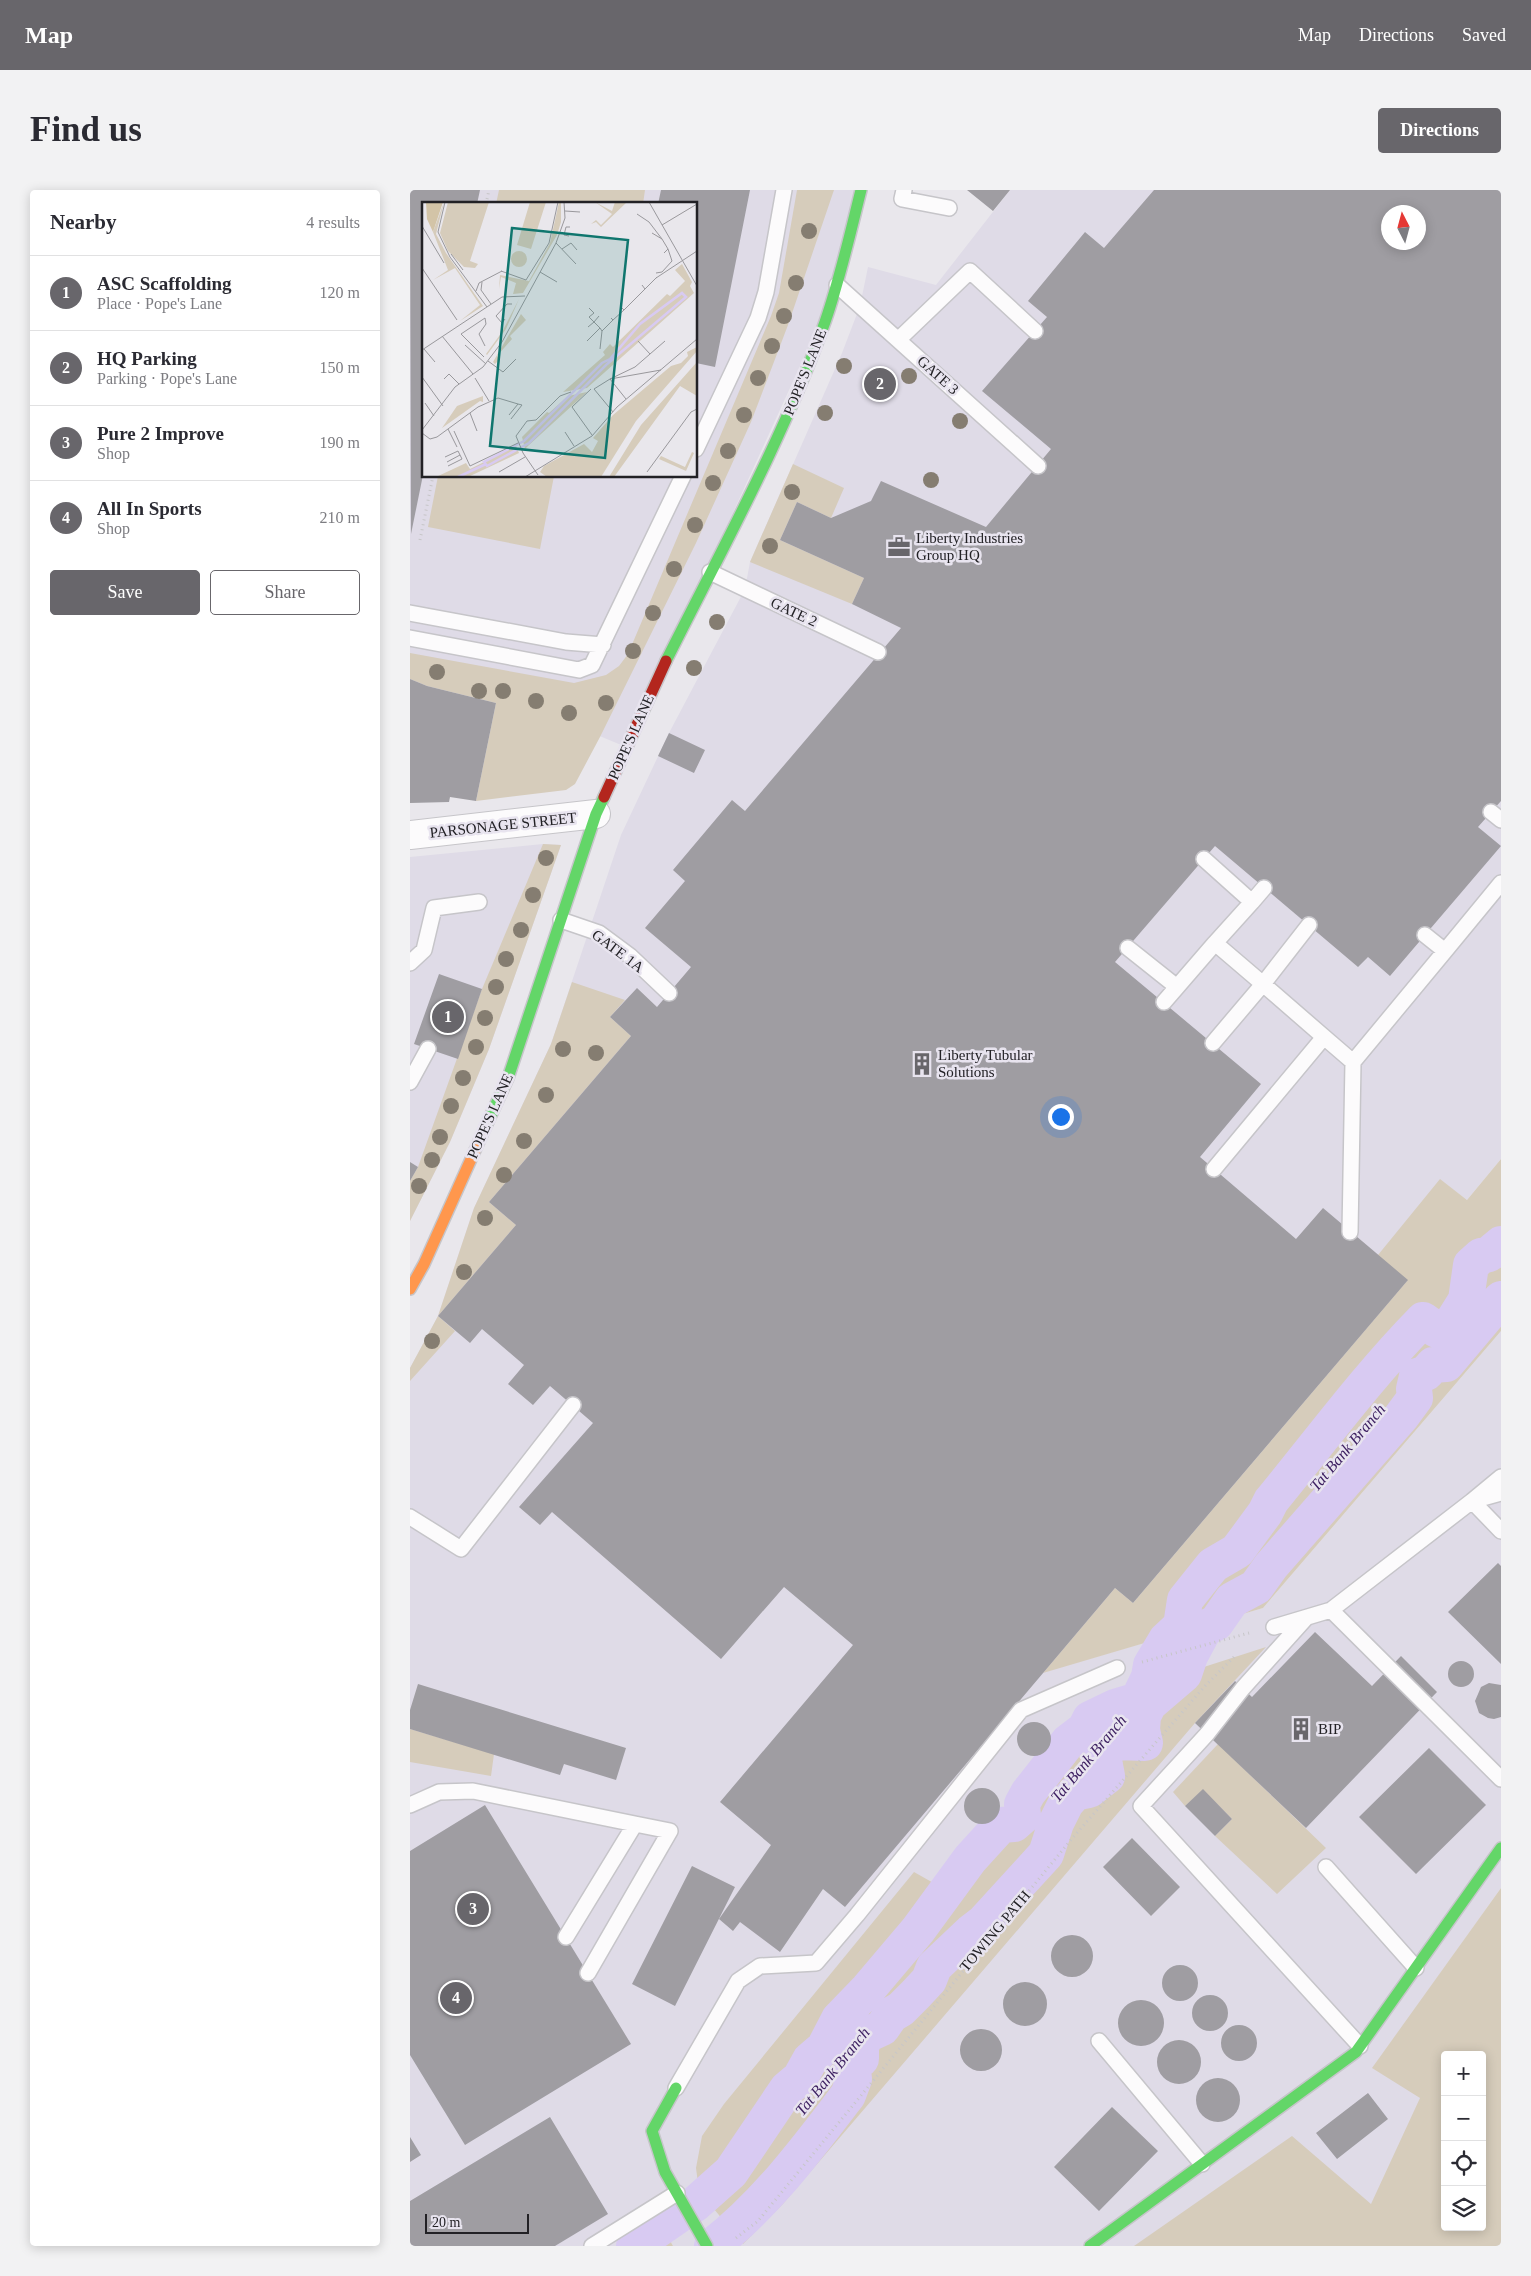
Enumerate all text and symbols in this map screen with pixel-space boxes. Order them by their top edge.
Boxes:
text: Map [25,22,73,48]
text: Map [1298,25,1331,45]
text: Directions [1359,25,1434,45]
text: Saved [1462,25,1506,45]
button: Directions [1378,108,1501,153]
text: Find us [30,110,142,149]
inset map [422,202,698,478]
north arrow [1381,205,1426,250]
text: Nearby [50,210,117,234]
text: 4 results [306,214,360,231]
text: ASC Scaffolding [97,273,232,294]
text: 1 [62,284,70,301]
text: 120 m [320,284,360,301]
text: Place · Pope's Lane [97,295,222,312]
street label: POPE'S LANE [780,327,830,417]
text: HQ Parking [97,348,197,369]
street label: GATE 3 [914,352,962,398]
text: 2 [62,359,70,376]
text: 150 m [320,359,360,376]
pin: 2 [864,365,896,403]
text: Parking · Pope's Lane [97,370,237,387]
text: Pure 2 Improve [97,423,224,444]
text: 3 [62,434,70,451]
text: 190 m [320,434,360,451]
text: Shop [97,445,130,462]
text: All In Sports [97,498,202,519]
text: 4 [62,509,70,526]
text: 210 m [320,509,360,526]
text: Shop [97,520,130,537]
place label: Liberty Industries Group HQ [916,530,1023,563]
office icon: Liberty Industries Group HQ [886,534,912,560]
button: Save [50,570,200,615]
button: Share [210,570,360,615]
street label: GATE 2 [768,594,820,630]
street label: POPE'S LANE [605,692,657,782]
street label: PARSONAGE STREET [429,809,577,841]
street label: GATE 1A [589,926,647,976]
pin: 1 [432,998,464,1036]
place label: Liberty Tubular Solutions [938,1047,1033,1080]
building icon: Liberty Tubular Solutions [909,1051,935,1077]
street label: POPE'S LANE [464,1071,516,1161]
your location [1048,1104,1074,1130]
water label: Tat Bank Branch [1306,1401,1389,1494]
water label: Tat Bank Branch [1047,1712,1130,1805]
building icon: BIP [1288,1716,1314,1742]
place label: BIP [1318,1721,1341,1737]
street label: TOWING PATH [957,1887,1034,1975]
pin: 3 [457,1890,489,1928]
pin: 4 [440,1979,472,2017]
water label: Tat Bank Branch [792,2024,873,2119]
map controls [1441,2051,1486,2231]
button: + [1441,2051,1486,2096]
button: − [1441,2096,1486,2141]
button: locate [1441,2141,1486,2186]
button: layers [1441,2186,1486,2231]
scale bar [425,2211,529,2234]
text: 20 m [432,2215,460,2230]

